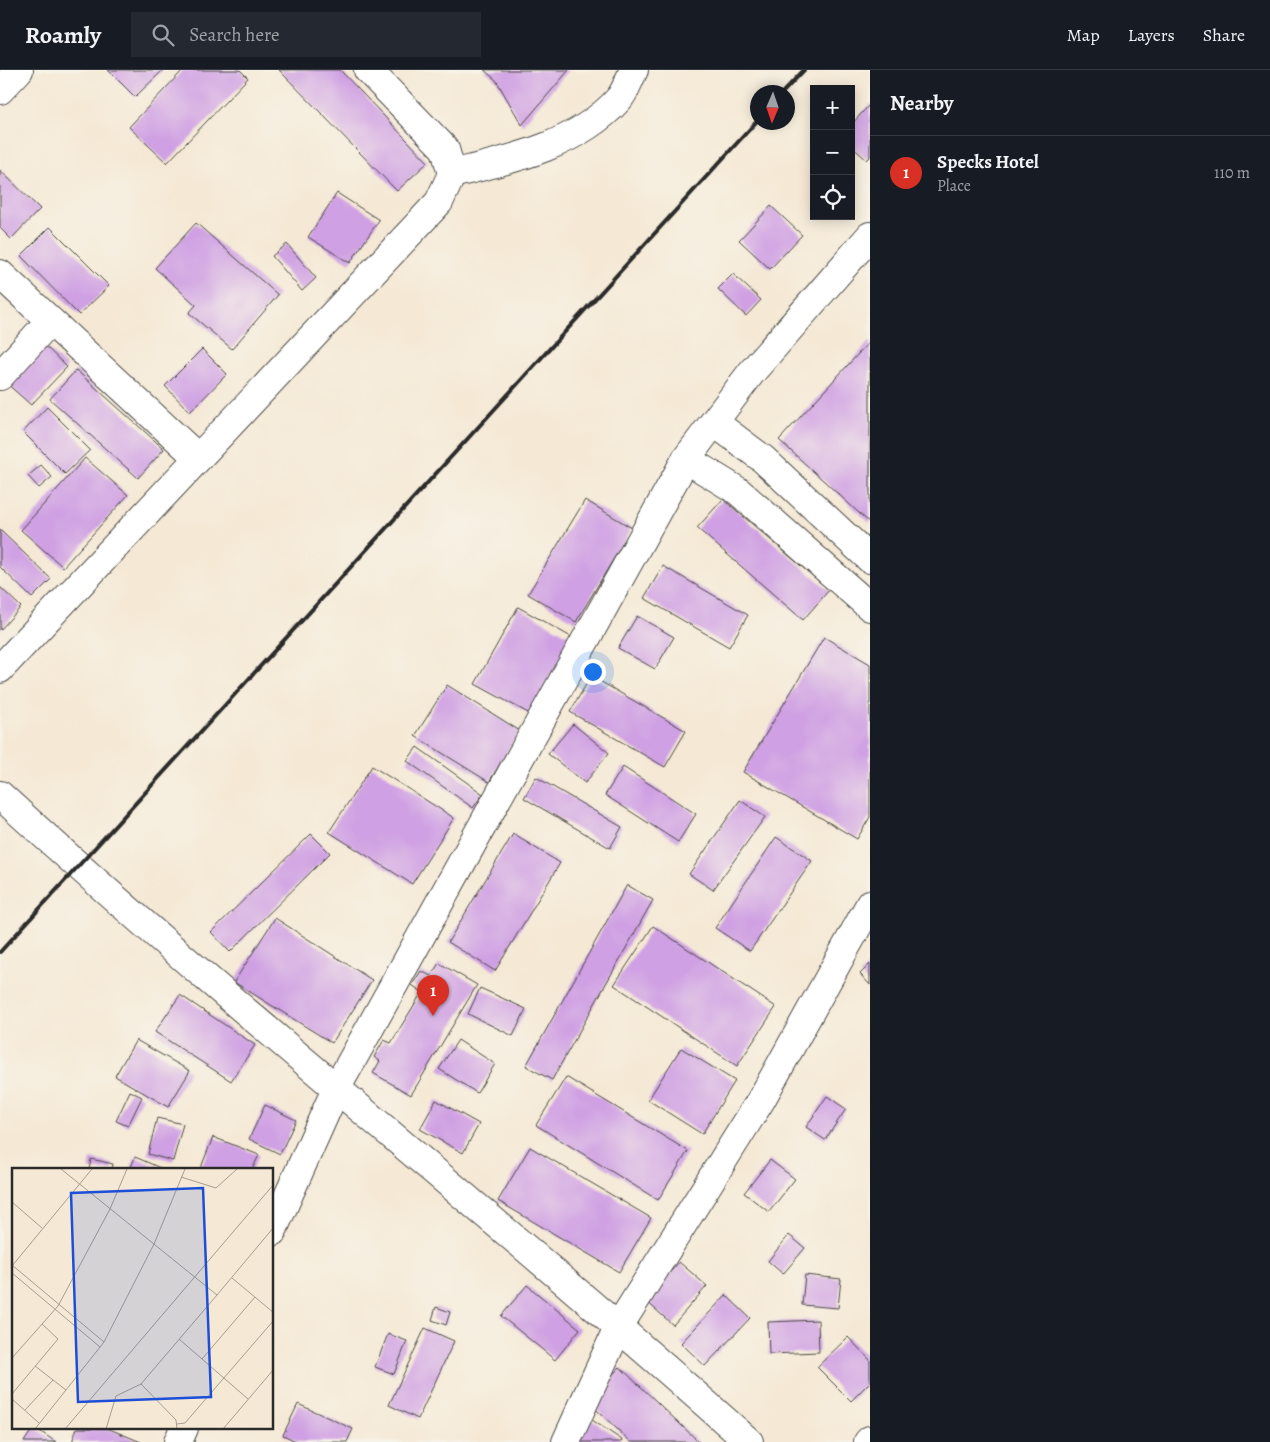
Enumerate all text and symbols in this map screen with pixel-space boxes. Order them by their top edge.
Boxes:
search box [131,12,481,57]
text: Roamly [25,19,101,51]
icon: search [149,21,177,49]
text: Search here [189,22,280,48]
text: Map [1067,23,1100,47]
text: Layers [1128,23,1175,47]
text: Share [1203,23,1245,47]
north arrow [750,85,795,130]
map controls [810,85,855,220]
button: + [810,85,855,130]
text: Nearby [890,89,953,117]
button: − [810,130,855,175]
text: Specks Hotel [937,149,1039,175]
text: 1 [903,162,909,184]
text: 110 m [1214,162,1250,184]
button: locate [810,175,855,220]
text: Place [937,175,971,197]
your location [580,659,606,685]
pin: 1 [417,975,449,1016]
inset map [12,1168,274,1430]

